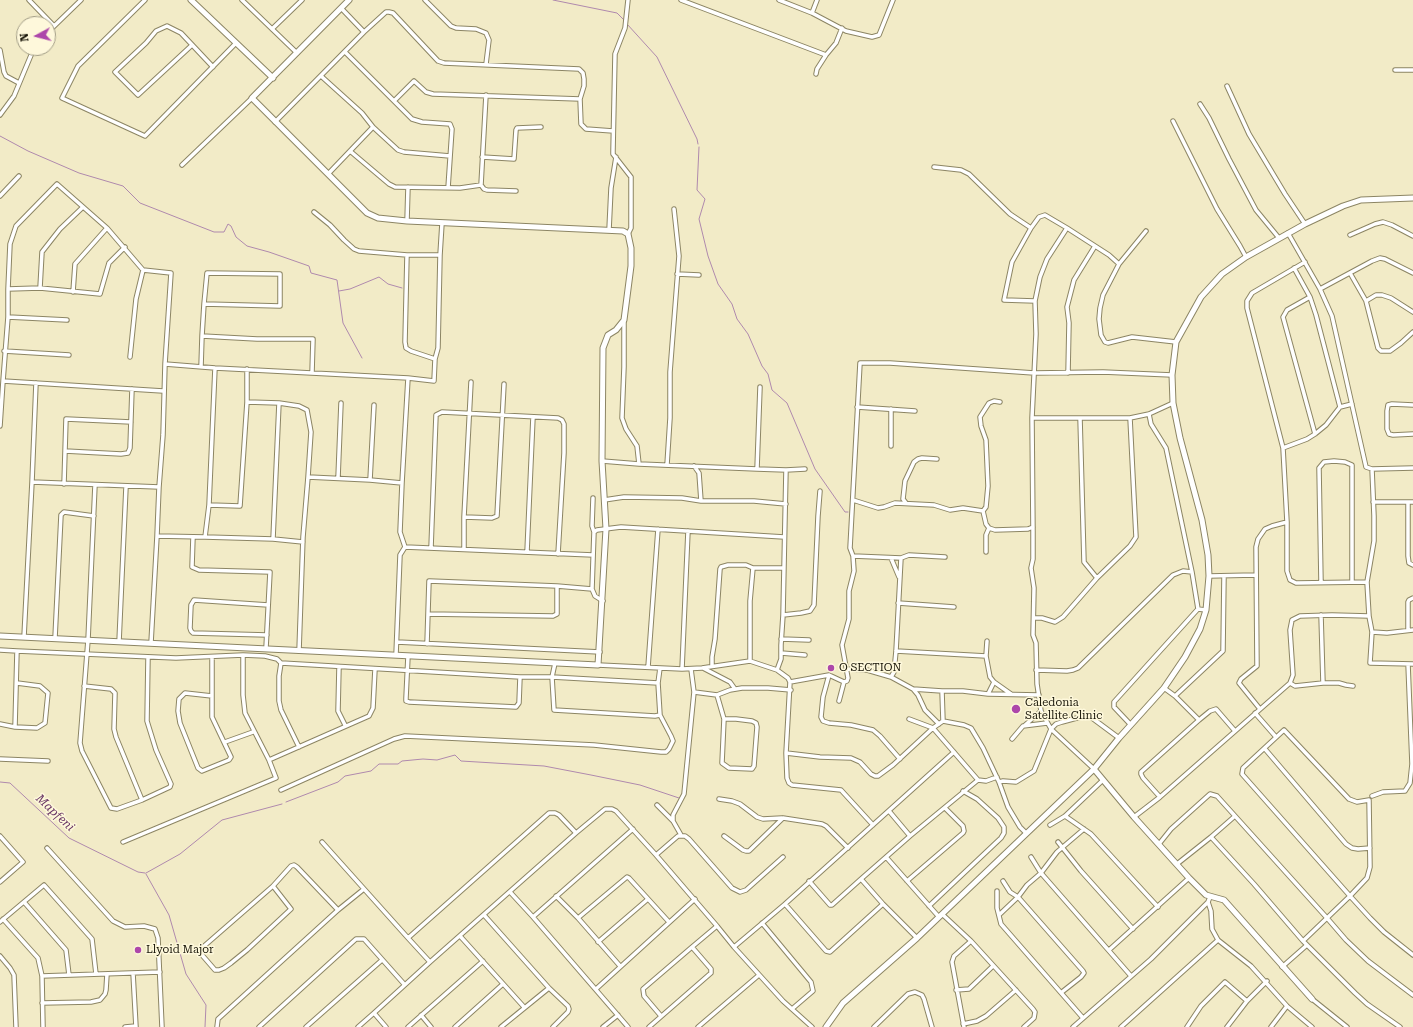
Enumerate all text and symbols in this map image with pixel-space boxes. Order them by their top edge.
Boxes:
north arrow [16,16,56,56]
text: N [18,32,32,42]
place label: O SECTION [839,661,901,675]
marker: O SECTION [826,663,836,673]
place label: Caledonia Satellite Clinic [1025,696,1102,722]
marker: Caledonia Satellite Clinic [1010,703,1022,715]
water label: Mapfeni [33,792,77,834]
place label: Llyoid Major [146,943,213,957]
marker: Llyoid Major [133,945,143,955]

